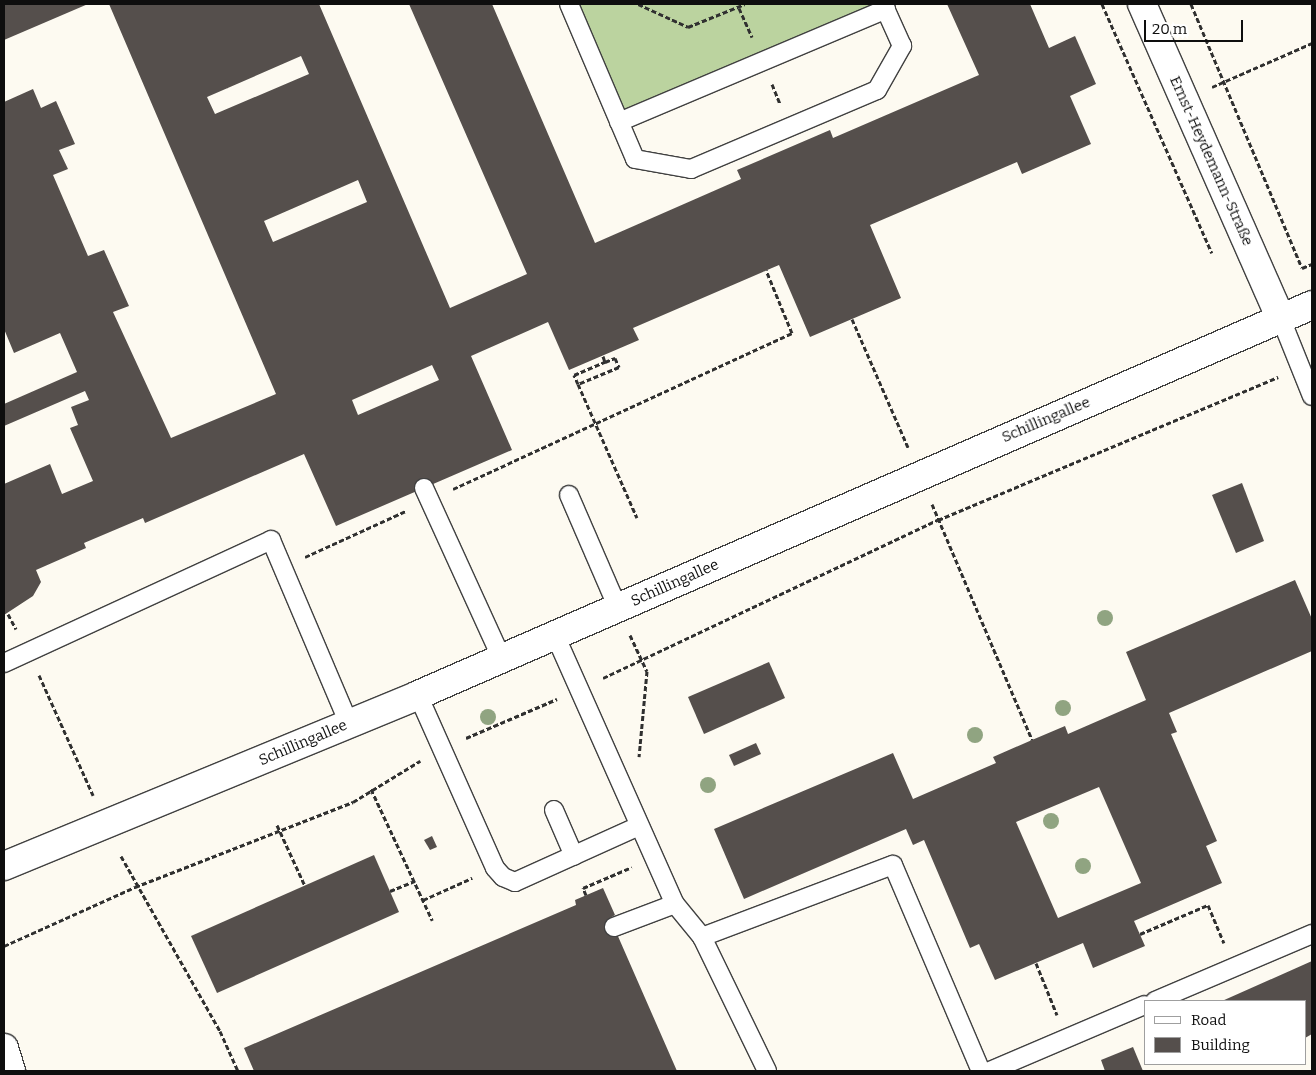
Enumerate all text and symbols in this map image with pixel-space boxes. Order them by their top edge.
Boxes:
scale bar [1146,10,1245,42]
text: 20 m [1152,20,1187,38]
street label: Ernst-Heydemann-Straße [1165,73,1257,249]
street label: Schillingallee [999,393,1093,447]
street label: Schillingallee [628,556,722,610]
street label: Schillingallee [256,716,350,770]
legend [1144,1000,1306,1065]
text: Road [1191,1011,1226,1029]
text: Building [1191,1036,1250,1054]

